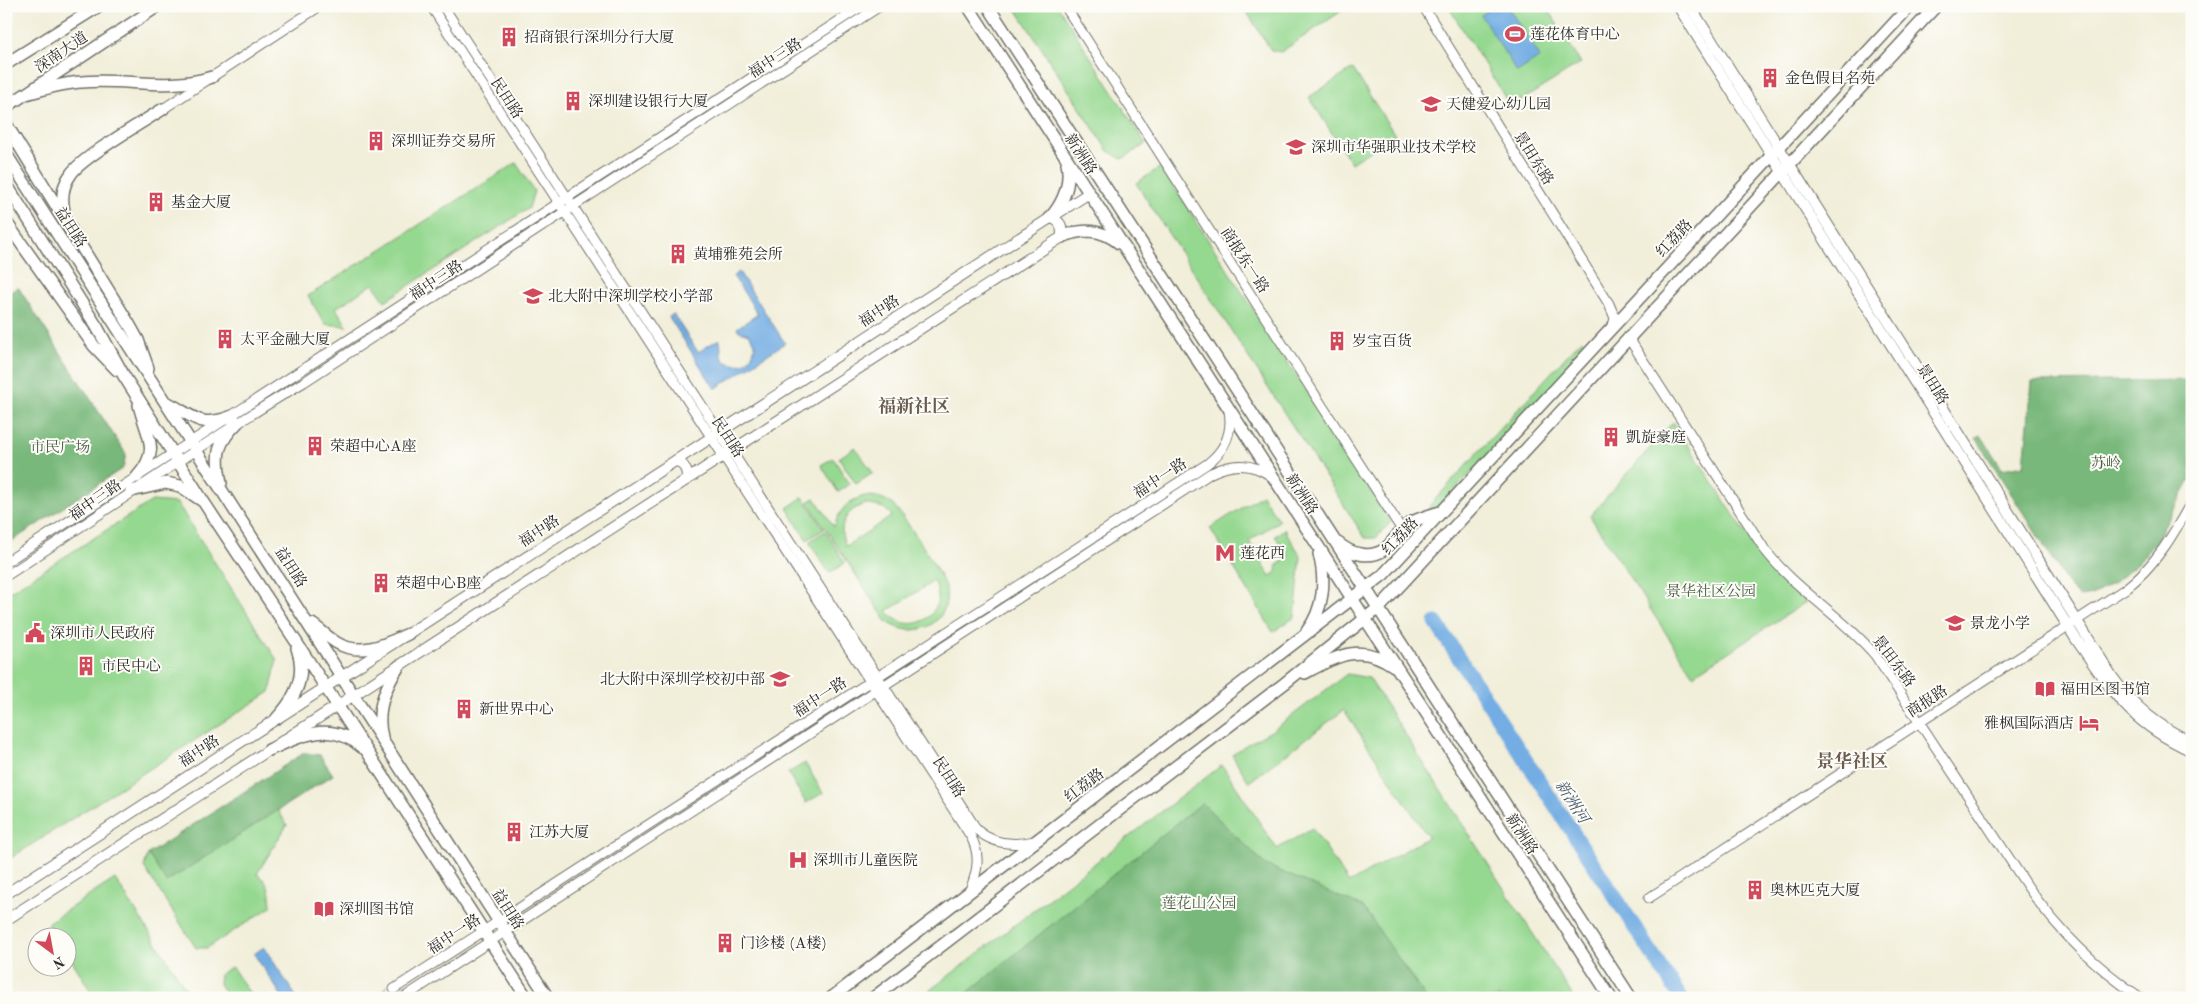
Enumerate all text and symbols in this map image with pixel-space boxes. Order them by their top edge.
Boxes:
sports icon: 莲花体育中心 [1504,23,1526,45]
building icon: 招商银行深圳分行大厦 [498,26,520,48]
place label: 莲花体育中心 [1530,26,1620,43]
street label: 深南大道 [32,29,91,76]
place label: 招商银行深圳分行大厦 [524,29,674,46]
street label: 福中三路 [745,35,805,82]
building icon: 金色假日名苑 [1759,67,1781,89]
place label: 金色假日名苑 [1785,70,1875,87]
street label: 民田路 [487,75,526,122]
building icon: 深圳建设银行大厦 [562,90,584,112]
place label: 深圳建设银行大厦 [588,93,708,110]
school or university icon: 天健爱心幼儿园 [1420,93,1442,115]
place label: 天健爱心幼儿园 [1446,96,1551,113]
street label: 景田东路 [1510,128,1557,188]
building icon: 深圳证券交易所 [365,130,387,152]
street label: 新洲路 [1061,131,1100,178]
place label: 深圳证券交易所 [391,133,496,150]
school or university icon: 深圳市华强职业技术学校 [1285,136,1307,158]
place label: 深圳市华强职业技术学校 [1311,139,1476,156]
building icon: 基金大厦 [145,191,167,213]
place label: 基金大厦 [171,194,231,211]
street label: 益田路 [51,204,90,251]
street label: 红荔路 [1653,216,1696,261]
street label: 商报东一路 [1217,224,1272,296]
building icon: 黄埔雅苑会所 [667,243,689,265]
place label: 黄埔雅苑会所 [693,246,783,263]
street label: 福中三路 [406,257,466,304]
school or university icon: 北大附中深圳学校小学部 [522,285,544,307]
place label: 北大附中深圳学校小学部 [548,288,713,305]
street label: 福中路 [856,292,903,331]
building icon: 太平金融大厦 [214,328,236,350]
building icon: 岁宝百货 [1326,330,1348,352]
place label: 太平金融大厦 [240,331,330,348]
place label: 岁宝百货 [1352,333,1412,350]
street label: 景田路 [1913,361,1952,408]
district label: 福新社区 [878,396,950,416]
street label: 民田路 [708,414,747,461]
building icon: 凱旋豪庭 [1600,426,1622,448]
place label: 凱旋豪庭 [1626,429,1686,446]
building icon: 荣超中心A座 [304,435,326,457]
place label: 荣超中心A座 [330,438,416,455]
park label: 市民广场 [30,439,90,456]
street label: 福中一路 [1130,455,1190,502]
park label: 苏岭 [2091,455,2121,472]
street label: 新洲路 [1282,471,1321,518]
street label: 福中三路 [66,476,125,525]
street label: 福中路 [516,512,563,551]
street label: 红荔路 [1379,514,1422,559]
metro station icon: 莲花西 [1214,542,1236,564]
street label: 益田路 [271,544,310,591]
place label: 莲花西 [1240,545,1285,562]
building icon: 荣超中心B座 [370,572,392,594]
place label: 荣超中心B座 [396,575,481,592]
park label: 景华社区公园 [1666,583,1756,600]
school or university icon: 景龙小学 [1944,612,1966,634]
place label: 景龙小学 [1970,615,2030,632]
public building icon: 深圳市人民政府 [24,622,46,644]
place label: 深圳市人民政府 [50,625,155,642]
street label: 景田东路 [1869,632,1918,690]
building icon: 市民中心 [75,655,97,677]
place label: 市民中心 [101,658,161,675]
school or university icon: 北大附中深圳学校初中部 [769,668,791,690]
place label: 北大附中深圳学校初中部 [600,671,765,688]
street label: 福中一路 [790,674,850,721]
library icon: 福田区图书馆 [2034,678,2056,700]
place label: 福田区图书馆 [2060,681,2150,698]
street label: 商报路 [1904,682,1951,721]
building icon: 新世界中心 [453,698,475,720]
place label: 新世界中心 [479,701,554,718]
hotel icon: 雅枫国际酒店 [2078,712,2100,734]
place label: 雅枫国际酒店 [1984,715,2074,732]
street label: 福中路 [176,732,223,771]
district label: 景华社区 [1816,751,1888,771]
street label: 民田路 [929,754,968,801]
street label: 红荔路 [1061,765,1107,806]
water label: 新洲河 [1552,777,1594,829]
street label: 新洲路 [1502,811,1541,858]
building icon: 江苏大厦 [503,821,525,843]
place label: 江苏大厦 [529,824,589,841]
hospital icon: 深圳市儿童医院 [787,849,809,871]
place label: 深圳市儿童医院 [813,852,918,869]
building icon: 奥林匹克大厦 [1744,879,1766,901]
place label: 奥林匹克大厦 [1770,882,1860,899]
street label: 益田路 [488,886,527,933]
park label: 莲花山公园 [1161,895,1237,912]
library icon: 深圳图书馆 [313,898,335,920]
place label: 深圳图书馆 [339,901,414,918]
street label: 福中一路 [424,911,484,958]
north arrow [28,926,78,976]
building icon: 门诊楼 (A楼) [714,932,736,954]
place label: 门诊楼 (A楼) [740,935,827,952]
text: N [50,953,67,971]

